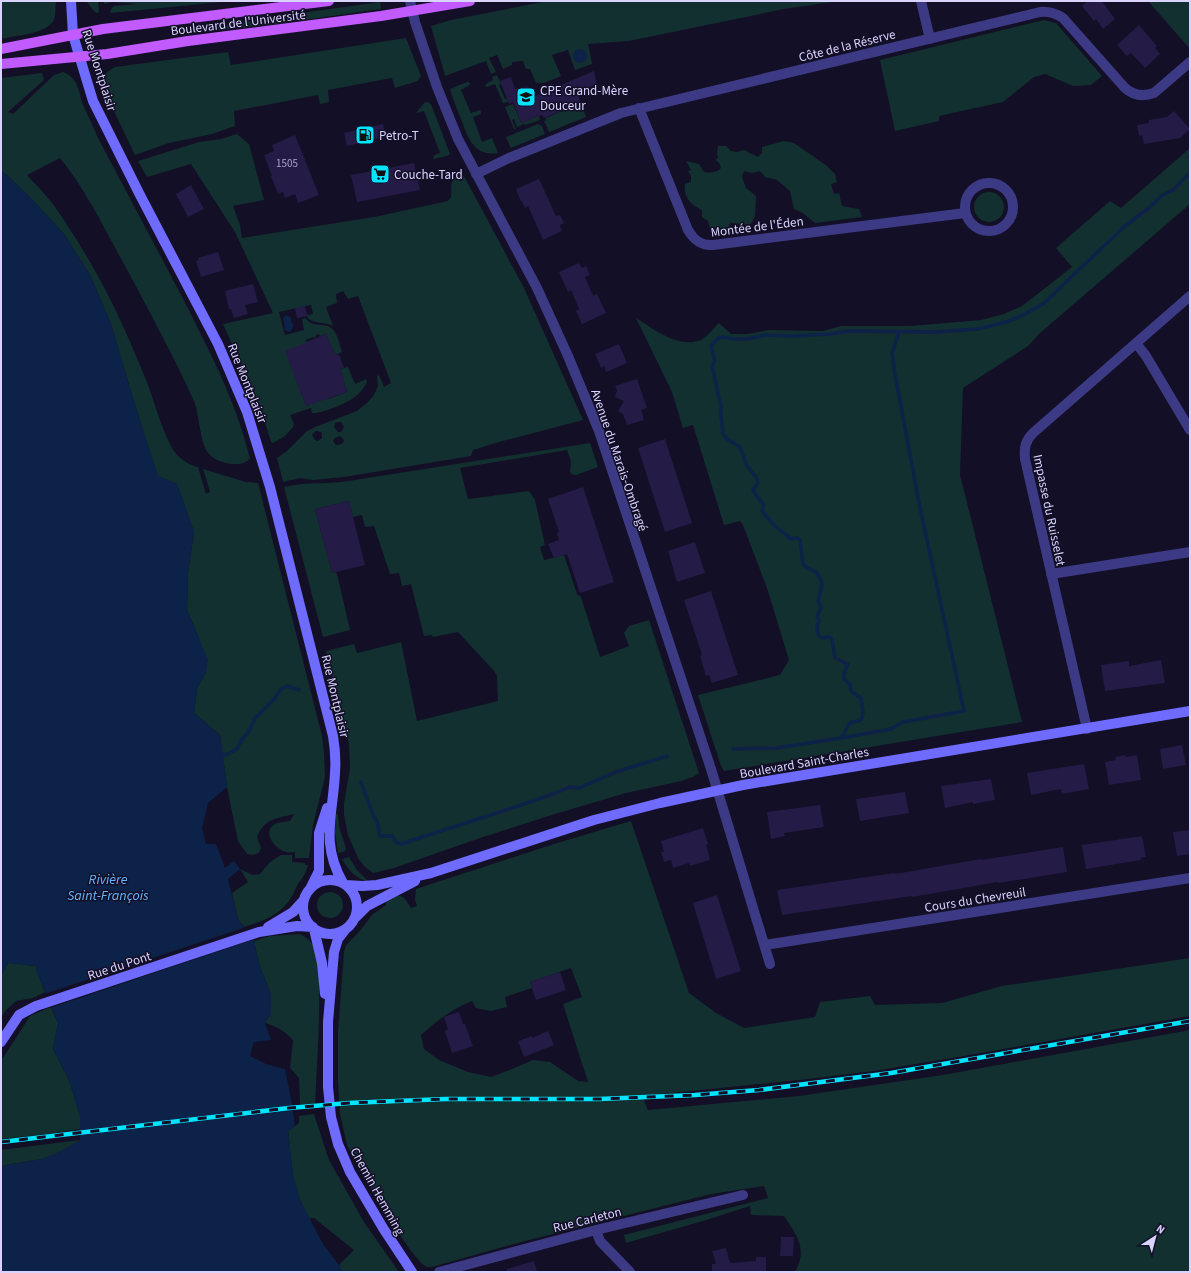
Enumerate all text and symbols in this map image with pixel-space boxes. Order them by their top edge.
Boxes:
street label: Boulevard de l'Université [170,6,307,40]
street label: Côte de la Réserve [797,25,898,67]
street label: Rue Montplaisir [77,27,121,114]
place label: CPE Grand-Mère Douceur [540,82,628,115]
school or university icon: CPE Grand-Mère Douceur [515,86,537,108]
fuel station icon: Petro-T [354,124,376,146]
place label: Petro-T [379,127,419,145]
house number: 1505 [276,156,298,171]
supermarket icon: Couche-Tard [369,163,391,185]
place label: Couche-Tard [394,166,463,184]
street label: Montée de l'Éden [710,212,805,242]
street label: Rue Montplaisir [223,341,272,427]
street label: Avenue du Marais-Ombragé [586,387,652,534]
street label: Impasse du Ruisselet [1028,453,1070,568]
street label: Rue Montplaisir [317,653,353,740]
street label: Boulevard Saint-Charles [738,743,871,783]
water label: Rivière Saint-François [67,870,149,906]
street label: Cours du Chevreuil [923,883,1027,917]
street label: Rue du Pont [85,947,154,985]
street label: Chemin Hemming [346,1144,409,1239]
street label: Rue Carleton [551,1203,623,1237]
north arrow [1135,1217,1175,1257]
text: N [1153,1221,1168,1238]

